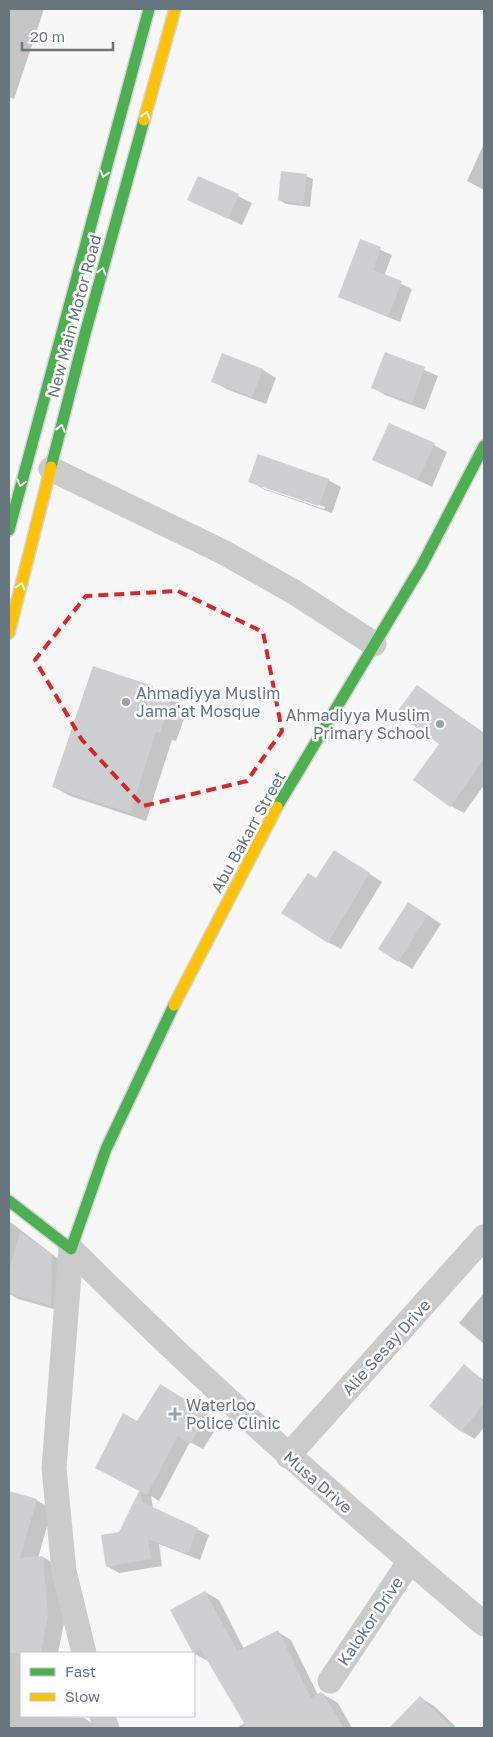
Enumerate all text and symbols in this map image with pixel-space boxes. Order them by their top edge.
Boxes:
scale bar [22,20,114,52]
text: 20 m [30,27,65,45]
one-way arrow [140,111,150,119]
one-way arrow [100,170,110,178]
street label: New Main Motor Road [43,232,105,400]
one-way arrow [96,267,107,276]
one-way arrow [55,424,66,433]
one-way arrow [17,479,27,487]
one-way arrow [15,581,26,590]
place label: Ahmadiyya Muslim Jama'at Mosque [136,683,280,721]
marker: Ahmadiyya Muslim Jama'at Mosque [120,696,132,708]
place label: Ahmadiyya Muslim Primary School [286,705,430,743]
marker: Ahmadiyya Muslim Primary School [434,718,446,730]
street label: Abu Bakarr Street [206,768,290,896]
street label: Alie Sesay Drive [338,1295,434,1399]
place label: Waterloo Police Clinic [186,1395,281,1433]
marker: Waterloo Police Clinic [168,1407,182,1421]
street label: Musa Drive [280,1447,356,1517]
street label: Kalokor Drive [333,1573,407,1669]
legend [20,1652,195,1717]
text: Fast [65,1662,96,1680]
text: Slow [65,1687,100,1705]

